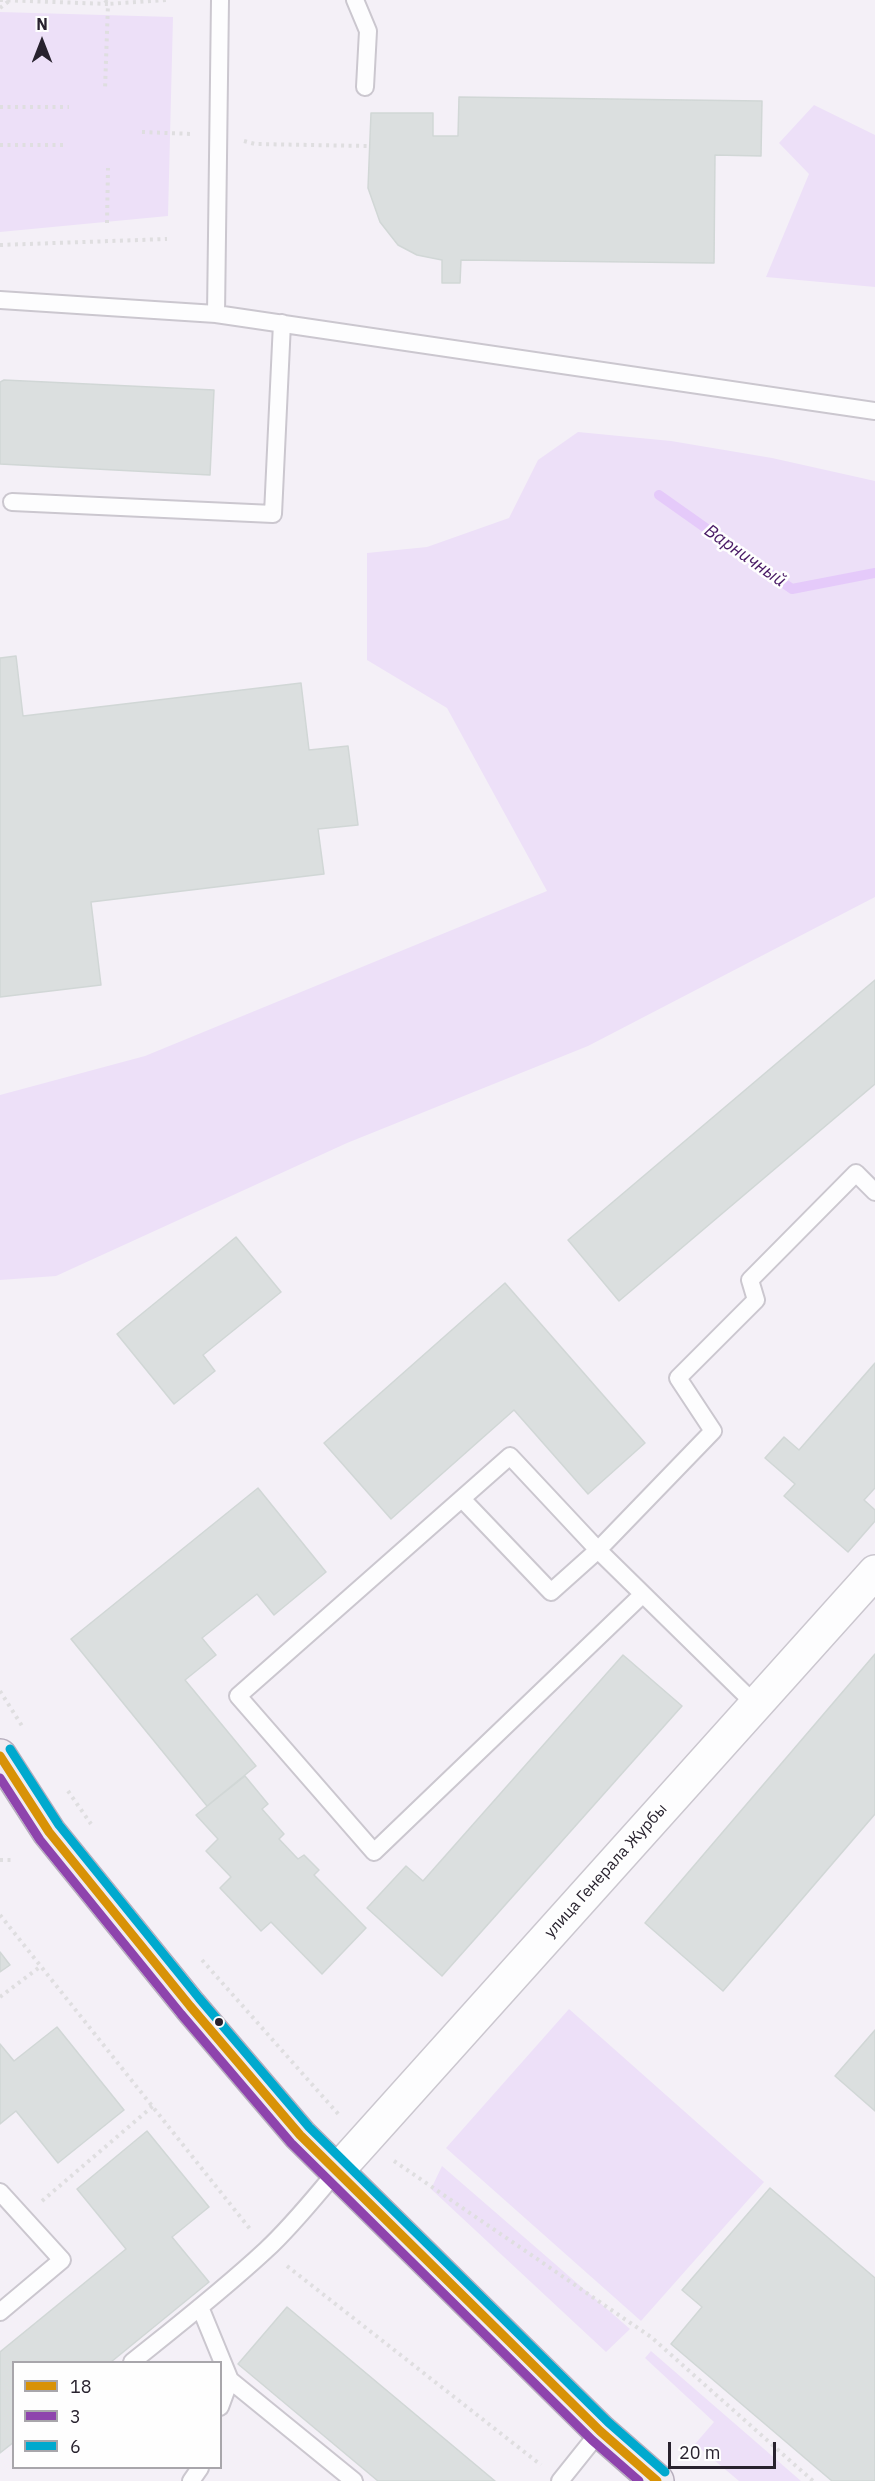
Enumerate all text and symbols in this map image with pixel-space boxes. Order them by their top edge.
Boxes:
north arrow [12,12,72,72]
text: N [36,14,48,34]
water label: Варничный [700,520,790,592]
street label: улица Генерала Журбы [541,1800,671,1942]
unlabelled marker [213,2016,225,2028]
legend [12,2361,222,2469]
text: 18 [70,2375,92,2398]
text: 3 [70,2405,81,2428]
scale bar [671,2430,779,2468]
text: 6 [70,2435,81,2458]
text: 20 m [679,2441,721,2464]

